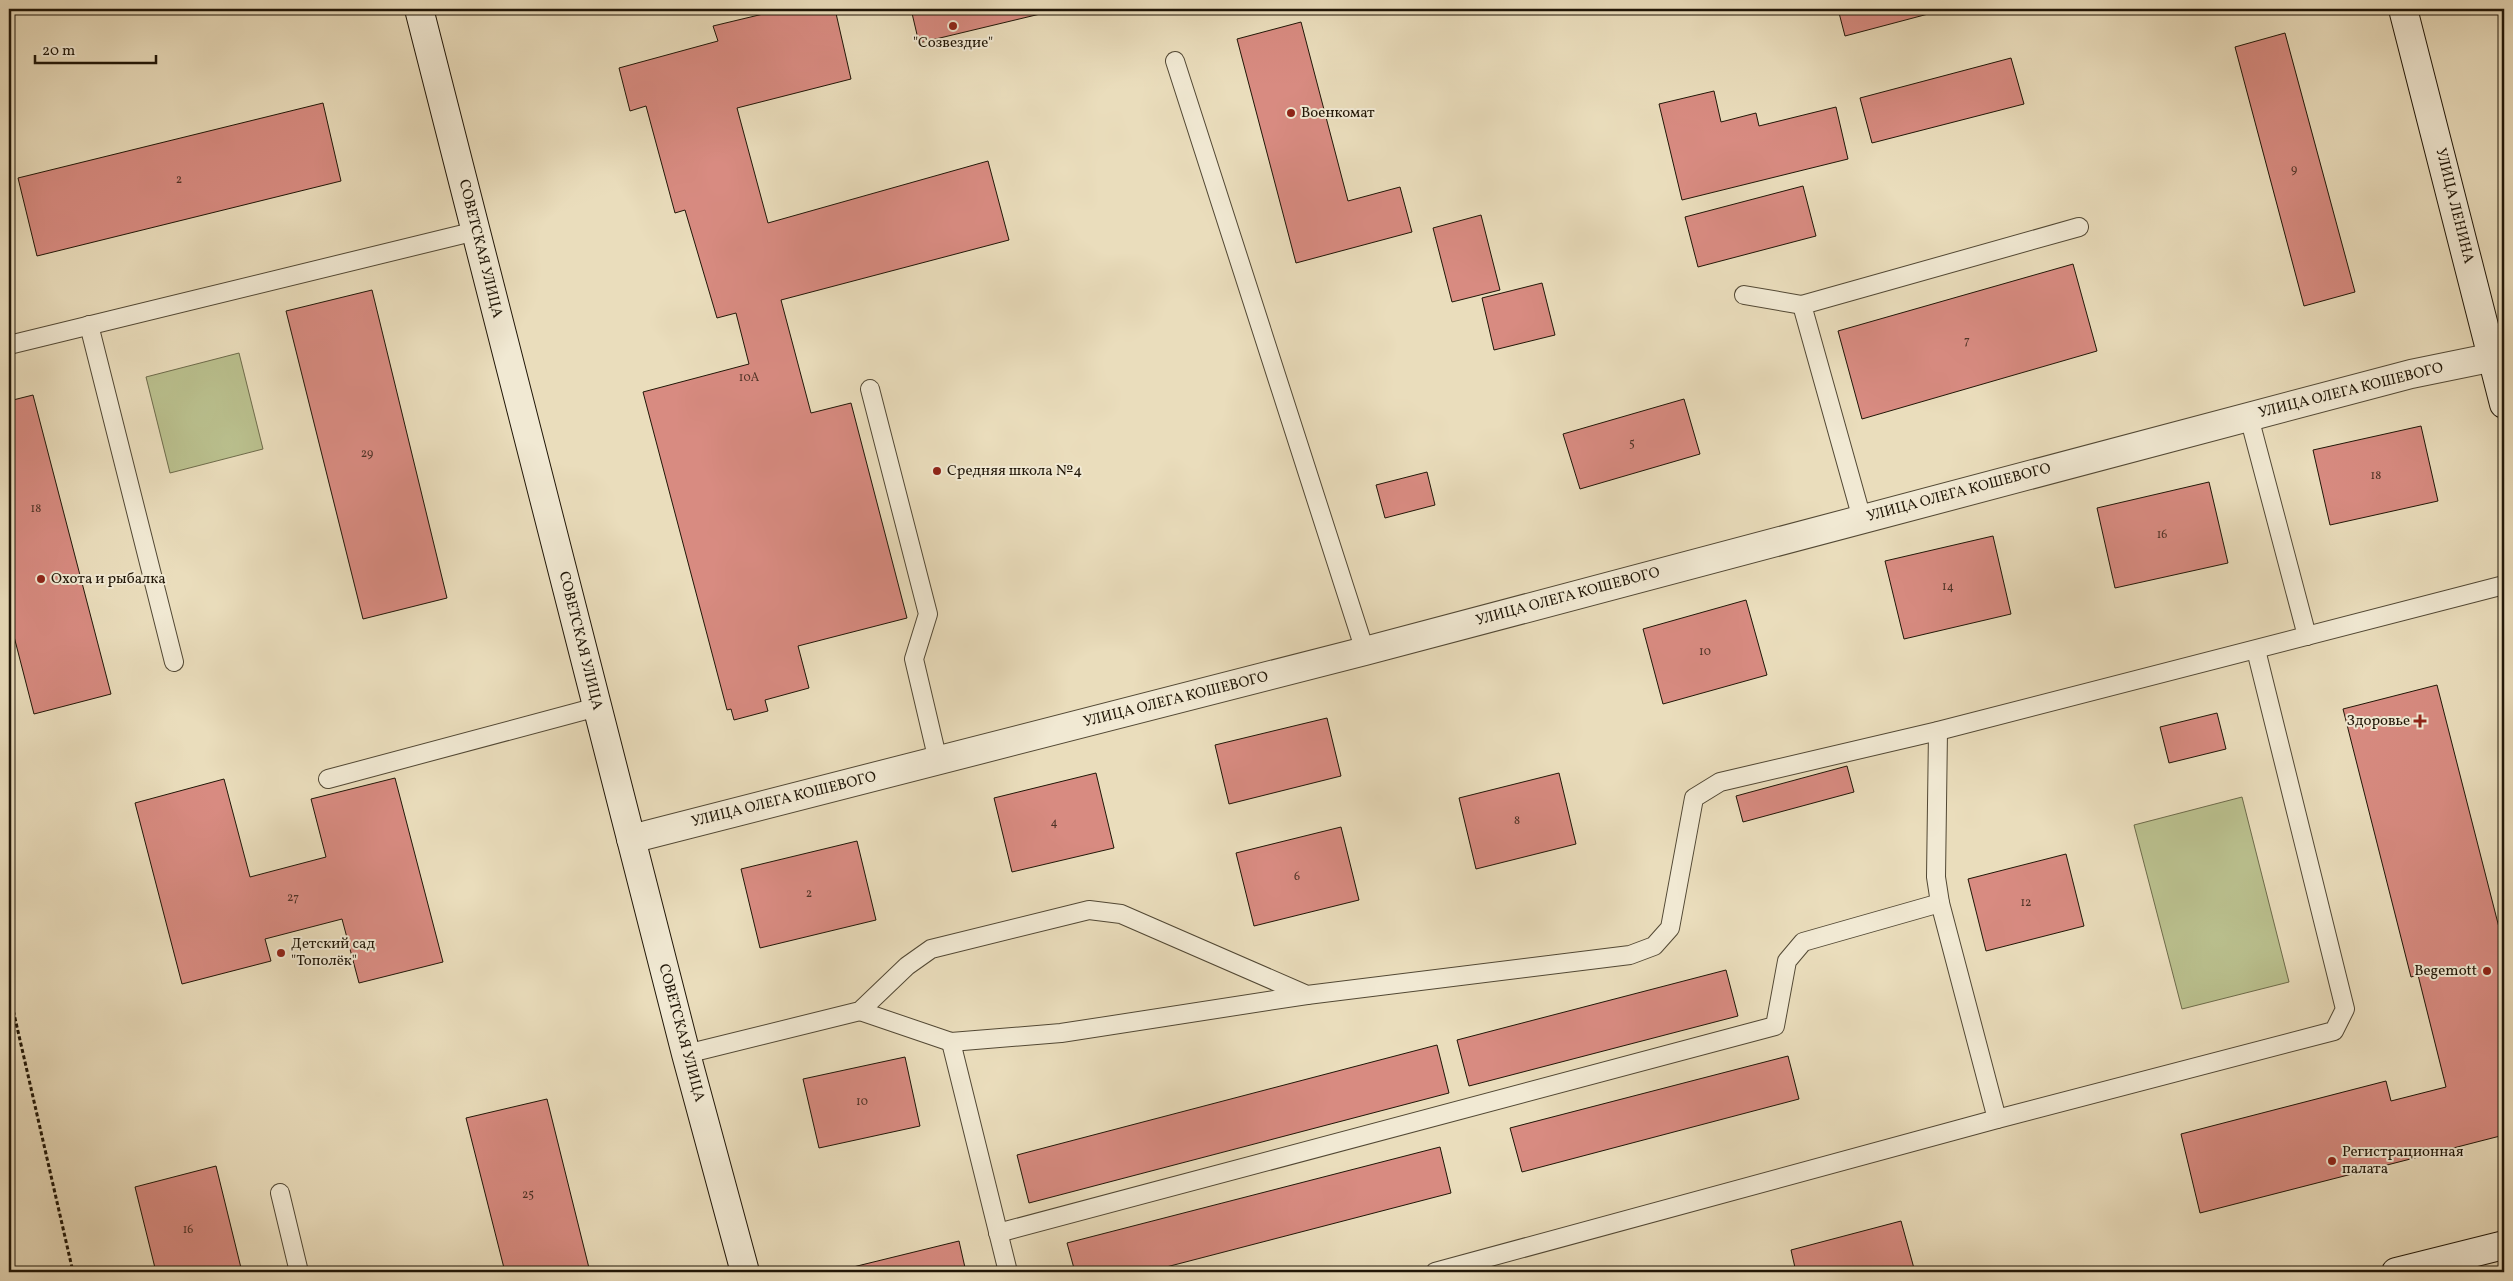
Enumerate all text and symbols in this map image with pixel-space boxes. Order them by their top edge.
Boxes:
marker: "Созвездие" [947,20,959,32]
scale bar [35,32,156,64]
place label: "Созвездие" [913,33,993,54]
text: 20 m [42,41,75,62]
place label: Военкомат [1301,103,1375,124]
marker: Военкомат [1285,107,1297,119]
street label: УЛИЦА ЛЕНИНА [2429,146,2479,266]
house number: 9 [2291,162,2297,178]
house number: 2 [176,172,182,188]
street label: СОВЕТСКАЯ УЛИЦА [453,177,507,321]
house number: 7 [1964,333,1970,349]
street label: УЛИЦА ОЛЕГА КОШЕВОГО [2256,358,2446,424]
house number: 10А [739,370,760,386]
house number: 5 [1629,436,1635,452]
house number: 29 [361,446,373,462]
street label: УЛИЦА ОЛЕГА КОШЕВОГО [1865,458,2053,528]
place label: Средняя школа №4 [947,461,1082,482]
marker: Средняя школа №4 [931,465,943,477]
house number: 18 [2371,468,2381,484]
house number: 18 [31,501,41,517]
house number: 16 [2157,527,2167,543]
street label: УЛИЦА ОЛЕГА КОШЕВОГО [1474,562,1662,632]
place label: Охота и рыбалка [51,569,166,590]
street label: СОВЕТСКАЯ УЛИЦА [553,569,607,713]
marker: Охота и рыбалка [35,573,47,585]
house number: 14 [1942,579,1954,595]
house number: 10 [1699,644,1711,660]
street label: УЛИЦА ОЛЕГА КОШЕВОГО [1081,667,1271,733]
place label: Здоровье [2346,711,2410,732]
marker: Здоровье [2414,715,2426,727]
street label: УЛИЦА ОЛЕГА КОШЕВОГО [689,767,879,833]
house number: 8 [1514,813,1520,829]
house number: 4 [1050,815,1058,831]
house number: 6 [1294,869,1300,885]
house number: 2 [806,886,812,902]
house number: 27 [287,890,299,906]
house number: 12 [2020,895,2032,911]
place label: Детский сад "Тополёк" [291,934,376,972]
marker: Детский сад "Тополёк" [275,947,287,959]
place label: Begemott [2414,961,2477,982]
street label: СОВЕТСКАЯ УЛИЦА [652,962,710,1105]
marker: Begemott [2481,965,2493,977]
house number: 10 [856,1094,868,1110]
place label: Регистрационная палата [2342,1142,2464,1180]
marker: Регистрационная палата [2326,1155,2338,1167]
house number: 25 [522,1187,534,1203]
house number: 16 [183,1222,193,1238]

